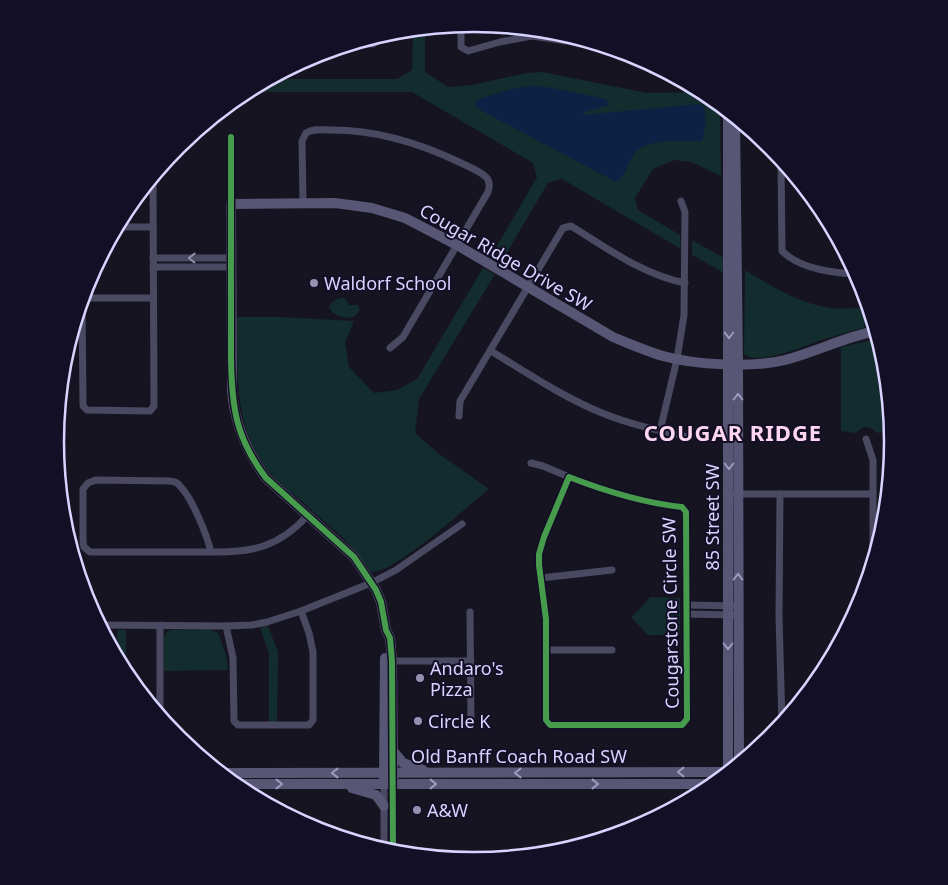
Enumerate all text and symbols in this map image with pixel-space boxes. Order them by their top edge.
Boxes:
street label: Cougar Ridge Drive SW [415,198,597,316]
one-way arrow [188,253,196,263]
place label: Waldorf School [324,271,451,295]
marker: Waldorf School [308,277,320,289]
one-way arrow [724,332,734,340]
one-way arrow [733,393,743,400]
district label: COUGAR RIDGE [644,417,822,447]
one-way arrow [724,462,734,470]
street label: 85 Street SW [700,463,724,570]
street label: Cougarstone Circle SW [656,517,684,709]
one-way arrow [733,573,743,580]
one-way arrow [723,642,733,650]
place label: Andaro's Pizza [430,656,504,701]
marker: Andaro's Pizza [414,672,426,684]
place label: Circle K [428,709,491,733]
marker: Circle K [412,715,424,727]
street label: Old Banff Coach Road SW [411,744,627,768]
one-way arrow [677,767,684,777]
one-way arrow [331,768,339,778]
one-way arrow [514,768,522,778]
one-way arrow [592,778,600,789]
one-way arrow [276,779,284,789]
one-way arrow [430,779,437,789]
place label: A&W [427,798,468,822]
marker: A&W [411,804,423,816]

